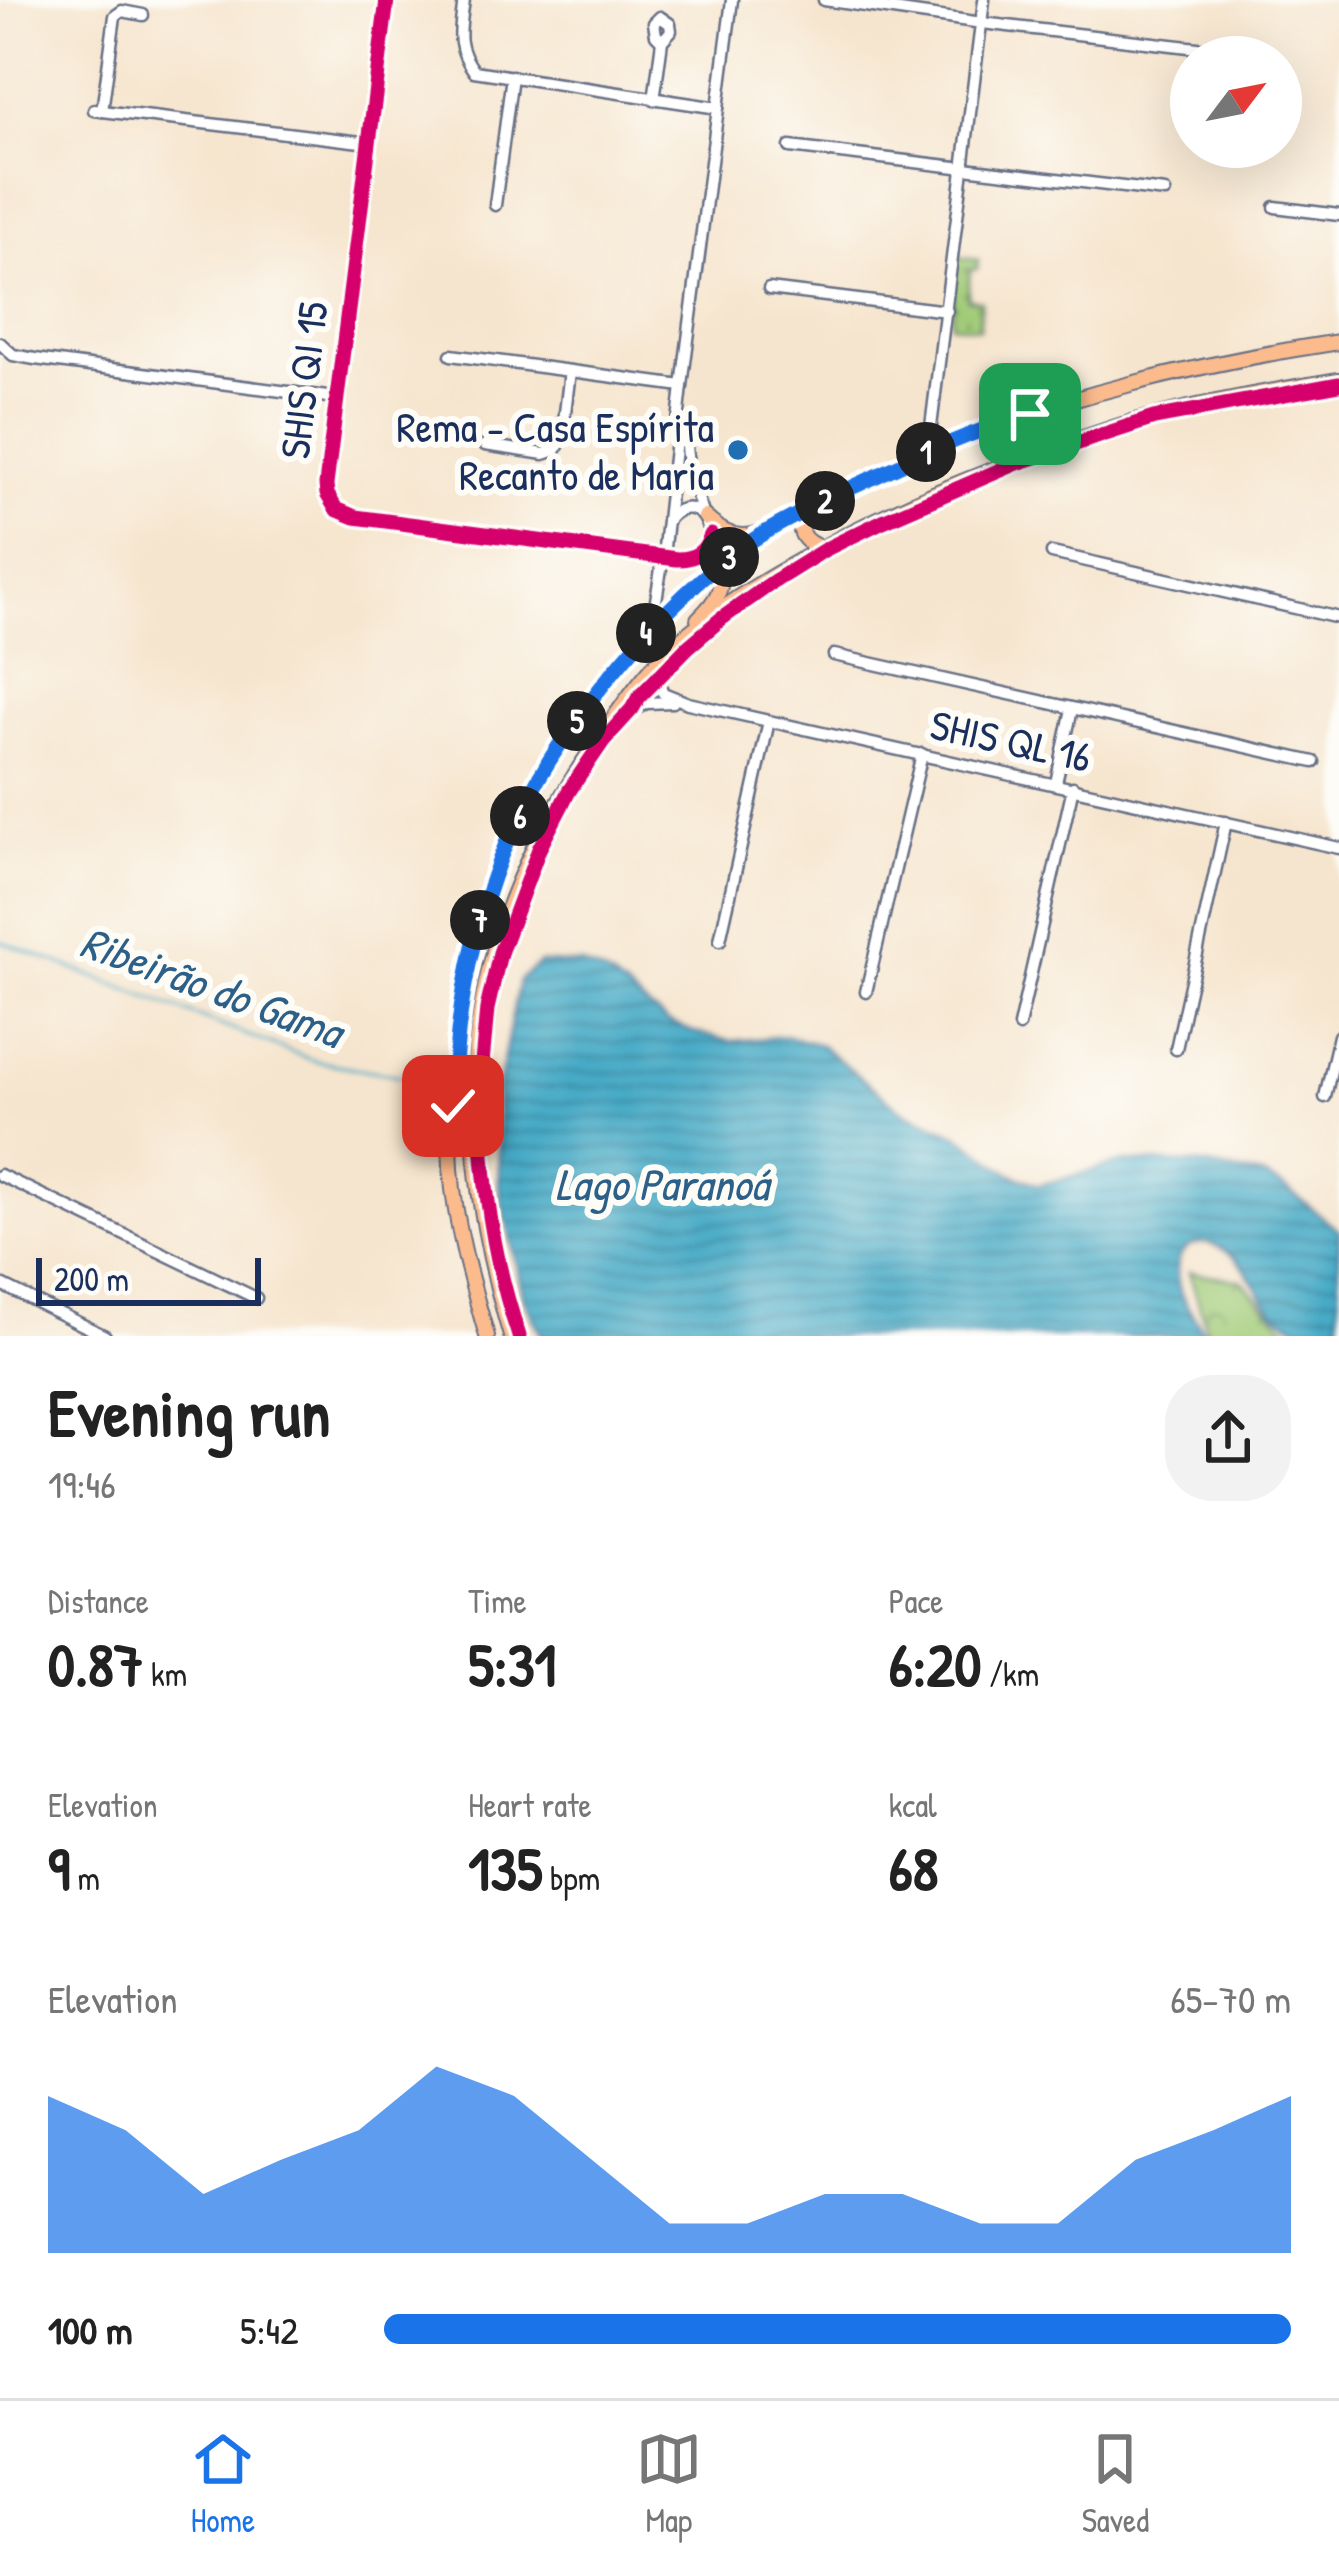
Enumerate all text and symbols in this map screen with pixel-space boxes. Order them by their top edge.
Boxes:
north arrow [1170,36,1302,168]
map controls [1170,36,1302,168]
street label: SHIS QI 15 [265,298,341,462]
pin [979,363,1081,465]
icon: arrive [997,381,1063,447]
place label: Rema - Casa Espírita Recanto de Maria [397,398,714,503]
pin: 1 [896,422,956,482]
text: 1 [920,430,932,474]
marker: Rema - Casa Espírita Recanto de Maria [725,437,751,463]
pin: 2 [795,471,855,531]
text: 2 [817,479,833,523]
pin: 3 [699,527,759,587]
text: 3 [722,535,736,579]
pin: 4 [616,603,676,663]
text: 4 [640,611,652,655]
pin: 5 [547,691,607,751]
street label: SHIS QL 16 [926,695,1096,785]
text: 5 [570,699,584,743]
pin: 6 [490,786,550,846]
text: 6 [513,794,527,838]
pin: 7 [450,890,510,950]
text: 7 [472,898,488,942]
water label: Ribeirão do Gama [73,910,355,1063]
pin [402,1055,504,1157]
icon: check [420,1073,486,1139]
water label: Lago Paranoá [555,1153,773,1215]
scale bar [36,1252,261,1305]
text: 200 m [54,1257,129,1301]
text: Evening run [48,1367,330,1457]
button: share [1165,1375,1291,1501]
text: 19:46 [48,1457,116,1510]
text: Distance [48,1579,149,1623]
text: Time [468,1579,527,1623]
text: Pace [889,1579,943,1623]
text: 0.87 [48,1623,143,1705]
text: 5:31 [468,1623,556,1705]
text: 6:20 [889,1623,981,1705]
text: km [143,1652,187,1696]
text: /km [981,1652,1039,1696]
text: Elevation [48,1783,158,1827]
text: Heart rate [468,1783,592,1827]
text: kcal [889,1783,937,1827]
text: 9 [48,1827,70,1909]
text: 135 [468,1827,542,1909]
text: 68 [889,1827,939,1909]
text: m [70,1856,100,1900]
text: bpm [542,1856,600,1900]
text: Elevation [48,1972,178,2025]
text: 65–70 m [1170,1972,1291,2025]
text: 100 m [48,2303,133,2356]
text: 5:42 [240,2303,298,2356]
tab: Home [190,2426,256,2542]
tab: Map [636,2426,702,2542]
tab: Saved [1082,2426,1149,2542]

